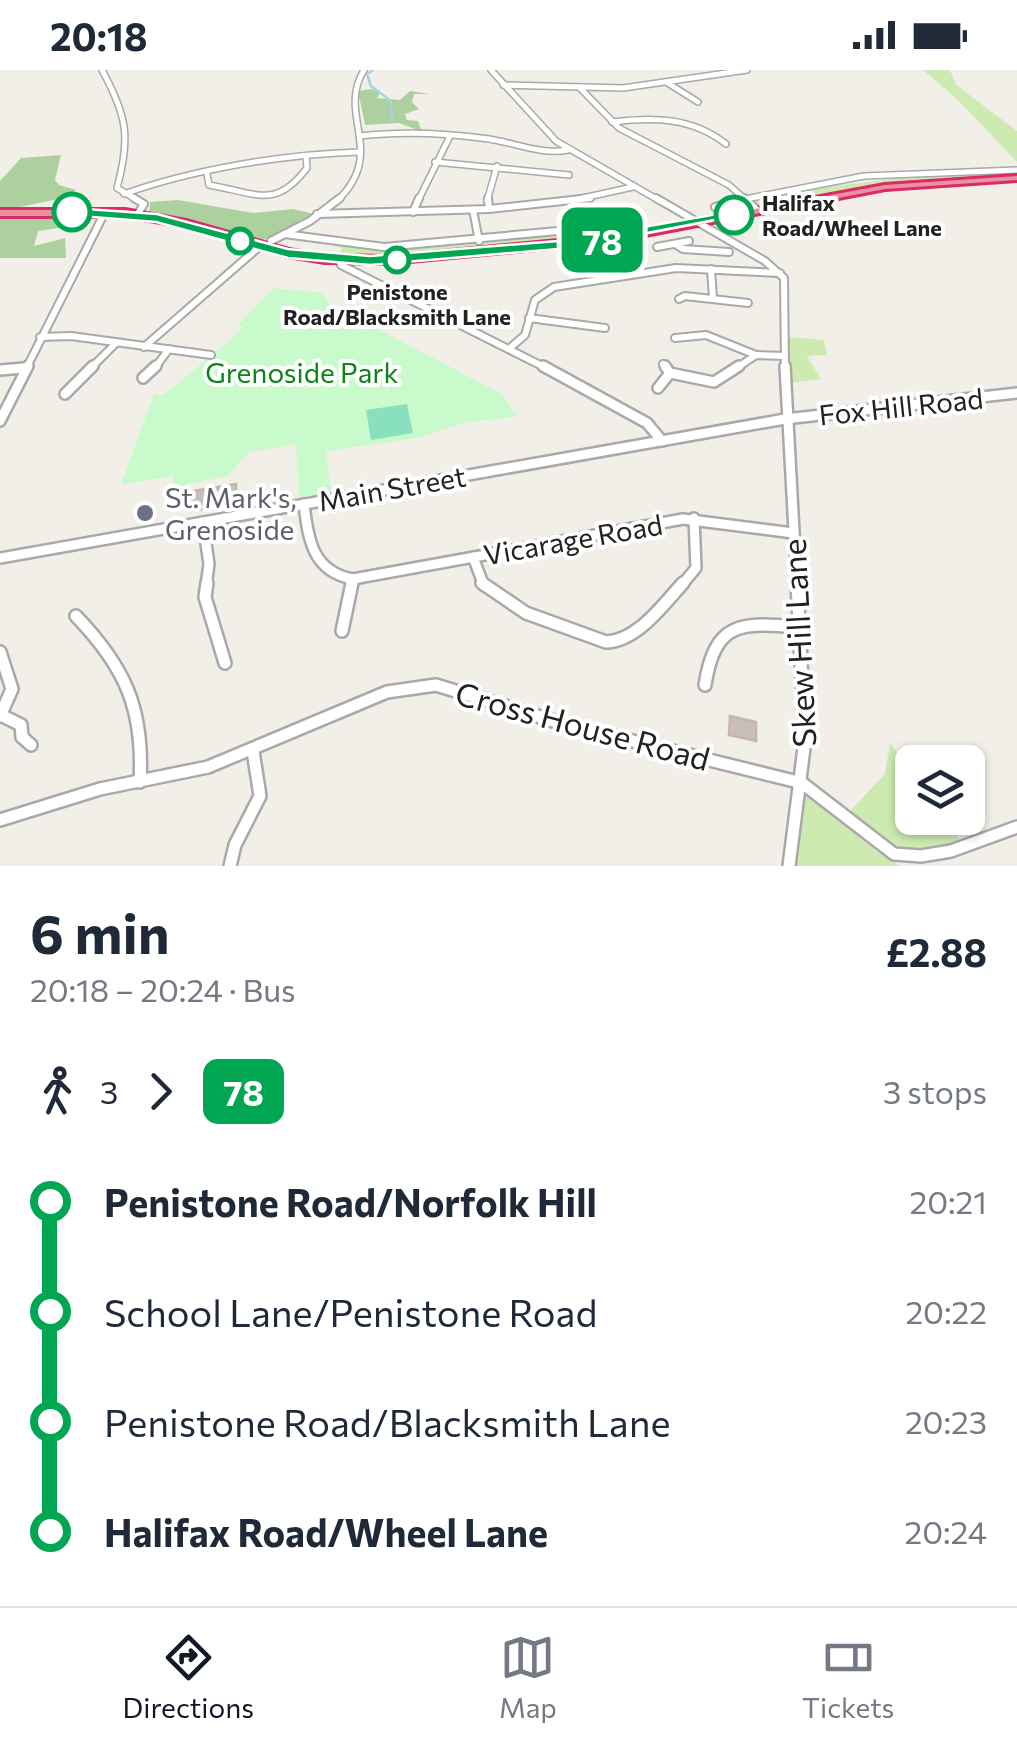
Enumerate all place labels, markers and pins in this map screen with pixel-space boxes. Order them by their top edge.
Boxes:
place label: Halifax Road/Wheel Lane [762,189,942,241]
unlabelled marker [53,193,91,231]
marker: Halifax Road/Wheel Lane [715,196,753,234]
unlabelled marker [227,228,253,254]
marker: Penistone Road/Blacksmith Lane [384,247,410,273]
place label: Penistone Road/Blacksmith Lane [283,278,511,330]
place label: St. Mark's, Grenoside [165,480,297,546]
marker: St. Mark's, Grenoside [134,502,156,524]

